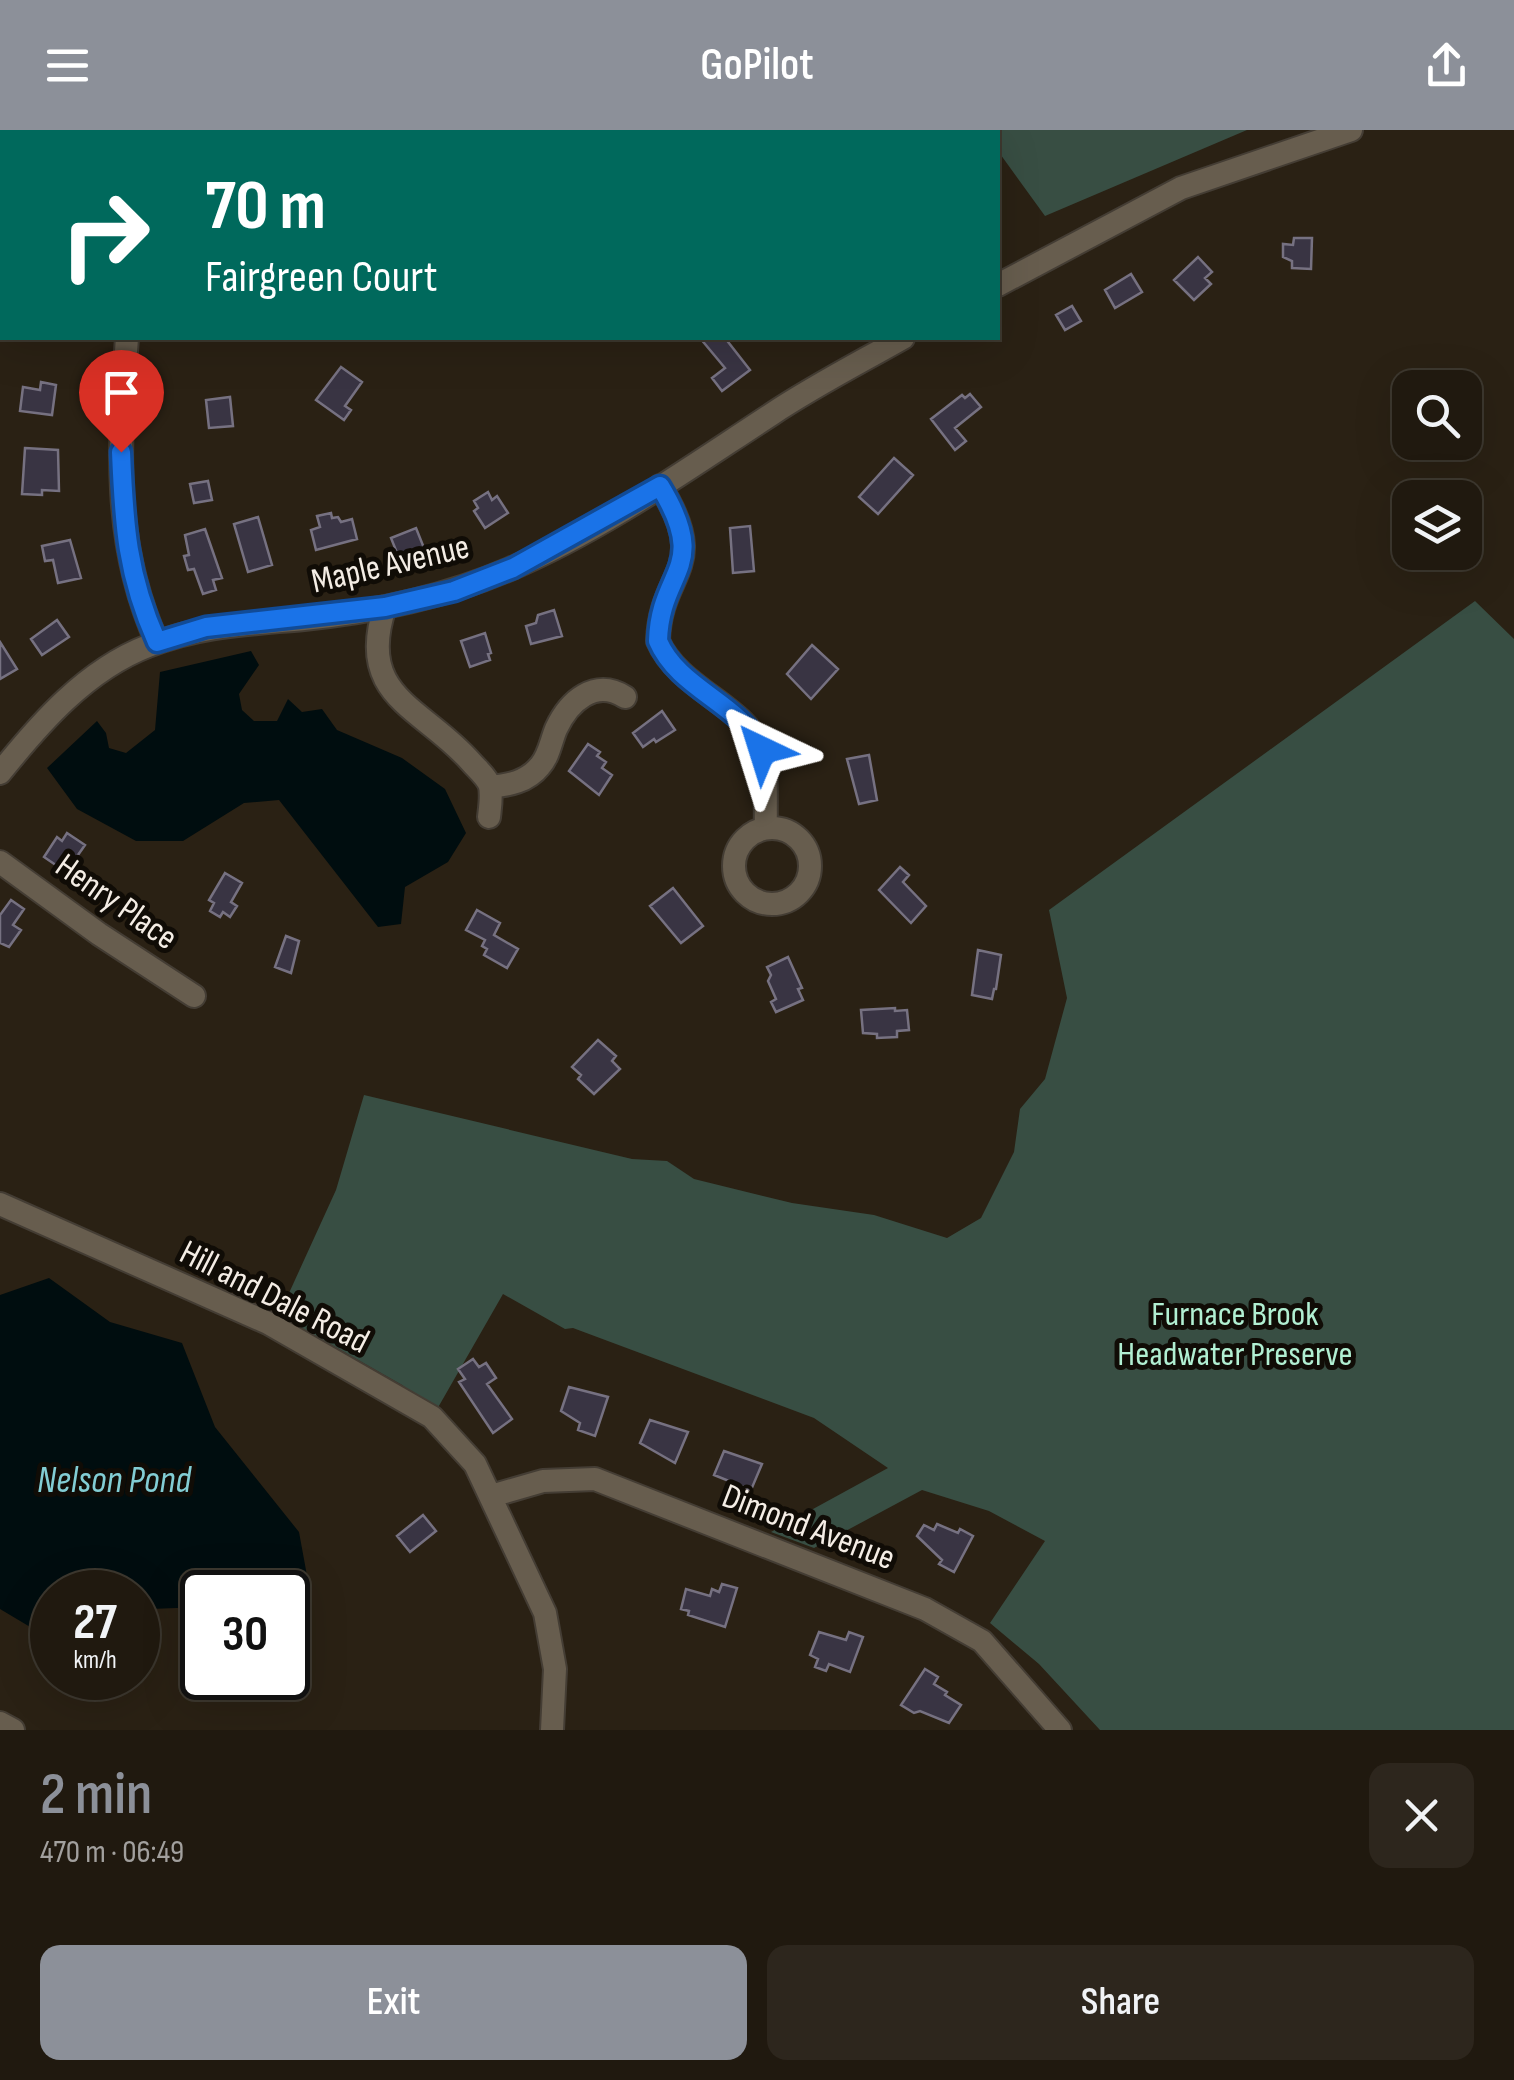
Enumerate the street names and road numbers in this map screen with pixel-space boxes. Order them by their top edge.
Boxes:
street label: Maple Avenue [307,525,473,603]
street label: Henry Place [47,845,185,960]
street label: Hill and Dale Road [173,1231,376,1363]
street label: Dimond Avenue [716,1475,901,1580]

